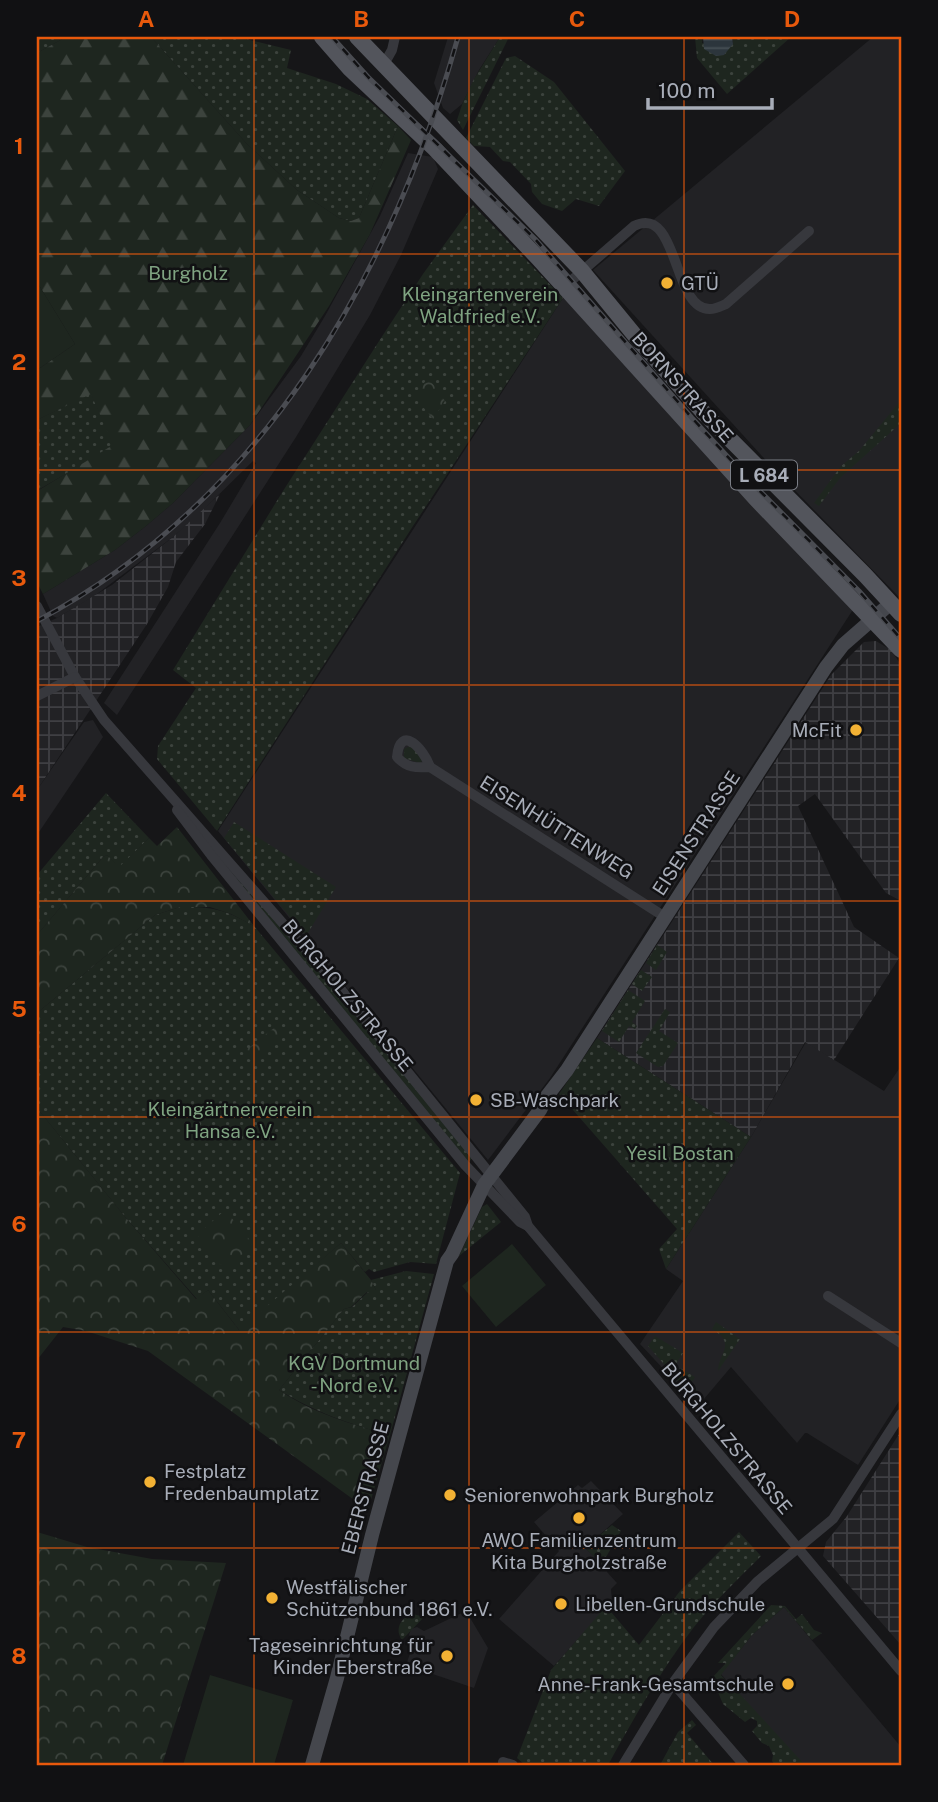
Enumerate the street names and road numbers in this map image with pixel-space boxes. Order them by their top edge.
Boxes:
street label: BORNSTRASSE [628,327,738,447]
road number: L 684 [731,461,797,490]
street label: EISENSTRASSE [648,767,744,899]
street label: EISENHÜTTENWEG [476,771,638,883]
street label: BURGHOLZSTRASSE [278,915,418,1075]
street label: BURGHOLZSTRASSE [657,1358,797,1518]
street label: EBERSTRASSE [337,1419,393,1557]

